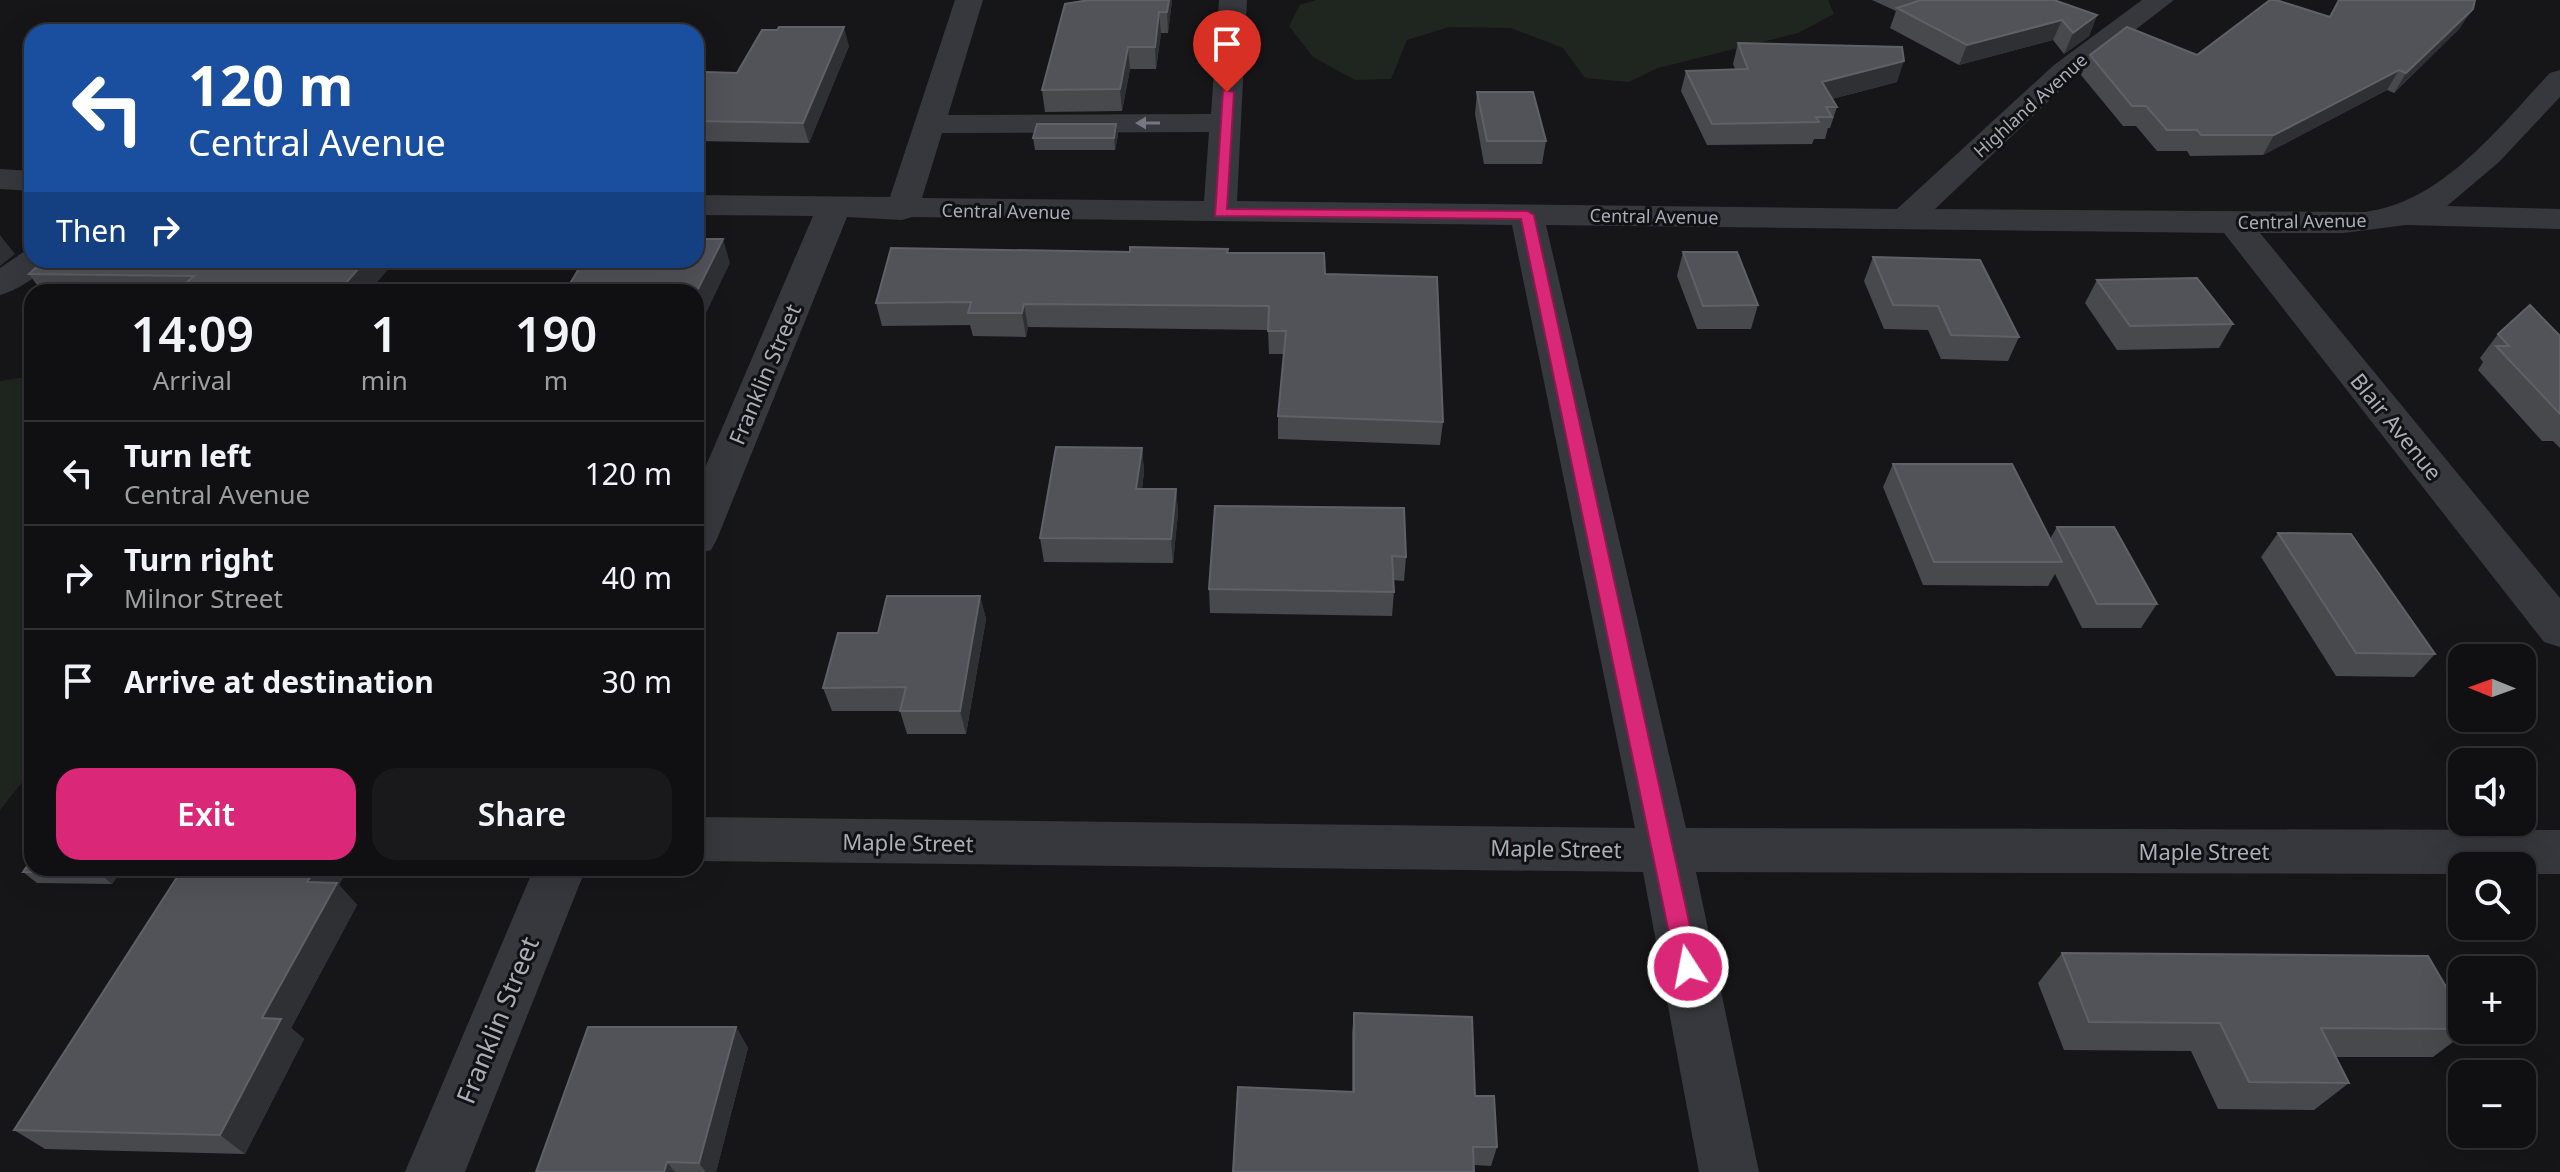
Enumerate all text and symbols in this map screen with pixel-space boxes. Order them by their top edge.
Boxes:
pin [1193,10,1261,92]
icon: arrive [1205,22,1249,66]
text: 120 m [188,46,353,122]
street label: Highland Avenue [1968,48,2092,162]
icon: left [56,56,160,160]
one-way arrow [1135,117,1160,129]
text: Central Avenue [188,118,446,167]
street label: Central Avenue [941,198,1071,224]
street label: Central Avenue [1589,203,1719,229]
icon: right [143,208,187,252]
street label: Central Avenue [2237,208,2367,234]
text: Then [56,210,127,251]
street label: Franklin Street [721,299,807,449]
text: 14:09 [131,301,254,366]
text: 1 [371,301,398,366]
text: 190 [515,301,597,366]
text: Arrival [153,362,232,398]
text: min [361,362,408,398]
text: m [544,362,568,398]
street label: Blair Avenue [2344,366,2450,486]
text: Turn left [124,435,252,476]
icon: left [56,451,100,495]
text: 120 m [585,453,672,494]
text: Central Avenue [124,476,310,512]
text: Turn right [124,539,274,580]
icon: right [56,555,100,599]
text: 40 m [602,557,672,598]
text: Milnor Street [124,580,283,616]
north arrow [2448,644,2536,732]
map controls [2448,644,2536,1148]
icon: arrive [56,659,100,703]
text: Arrive at destination [124,661,434,702]
text: 30 m [602,661,672,702]
button: sound [2448,748,2536,836]
button: Exit [56,768,356,860]
button: Share [372,768,672,860]
street label: Maple Street [842,826,974,858]
street label: Maple Street [1490,832,1622,864]
street label: Maple Street [2138,836,2270,866]
button: search [2448,852,2536,940]
position arrow [1646,925,1730,1009]
street label: Franklin Street [447,931,547,1109]
button: + [2448,956,2536,1044]
button: − [2448,1060,2536,1148]

